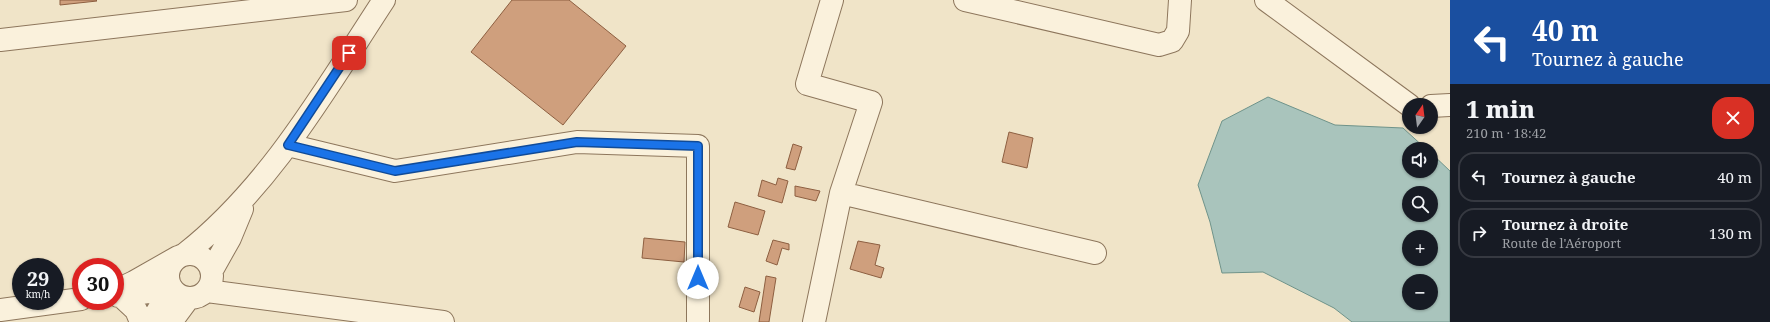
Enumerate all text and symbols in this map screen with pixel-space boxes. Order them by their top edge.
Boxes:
text: 40 m [1532,11,1599,49]
icon: left [1466,16,1518,68]
pin [332,36,366,70]
icon: arrive [338,42,360,64]
text: Tournez à gauche [1532,47,1684,71]
text: 1 min [1466,92,1535,125]
button: close [1712,97,1754,139]
north arrow [1402,98,1438,134]
map controls [1402,98,1438,310]
text: 210 m · 18:42 [1466,124,1546,142]
button: sound [1402,142,1438,178]
icon: left [1468,166,1490,188]
text: Tournez à gauche [1502,167,1636,187]
text: 40 m [1717,167,1752,187]
button: search [1402,186,1438,222]
text: Tournez à droite [1502,214,1628,234]
icon: right [1468,222,1490,244]
text: 130 m [1709,223,1752,243]
button: + [1402,230,1438,266]
text: Route de l'Aéroport [1502,234,1621,252]
position arrow [677,257,719,299]
speed limit sign: 30 [72,258,124,310]
text: 29 [27,265,49,292]
button: − [1402,274,1438,310]
text: km/h [26,287,50,301]

